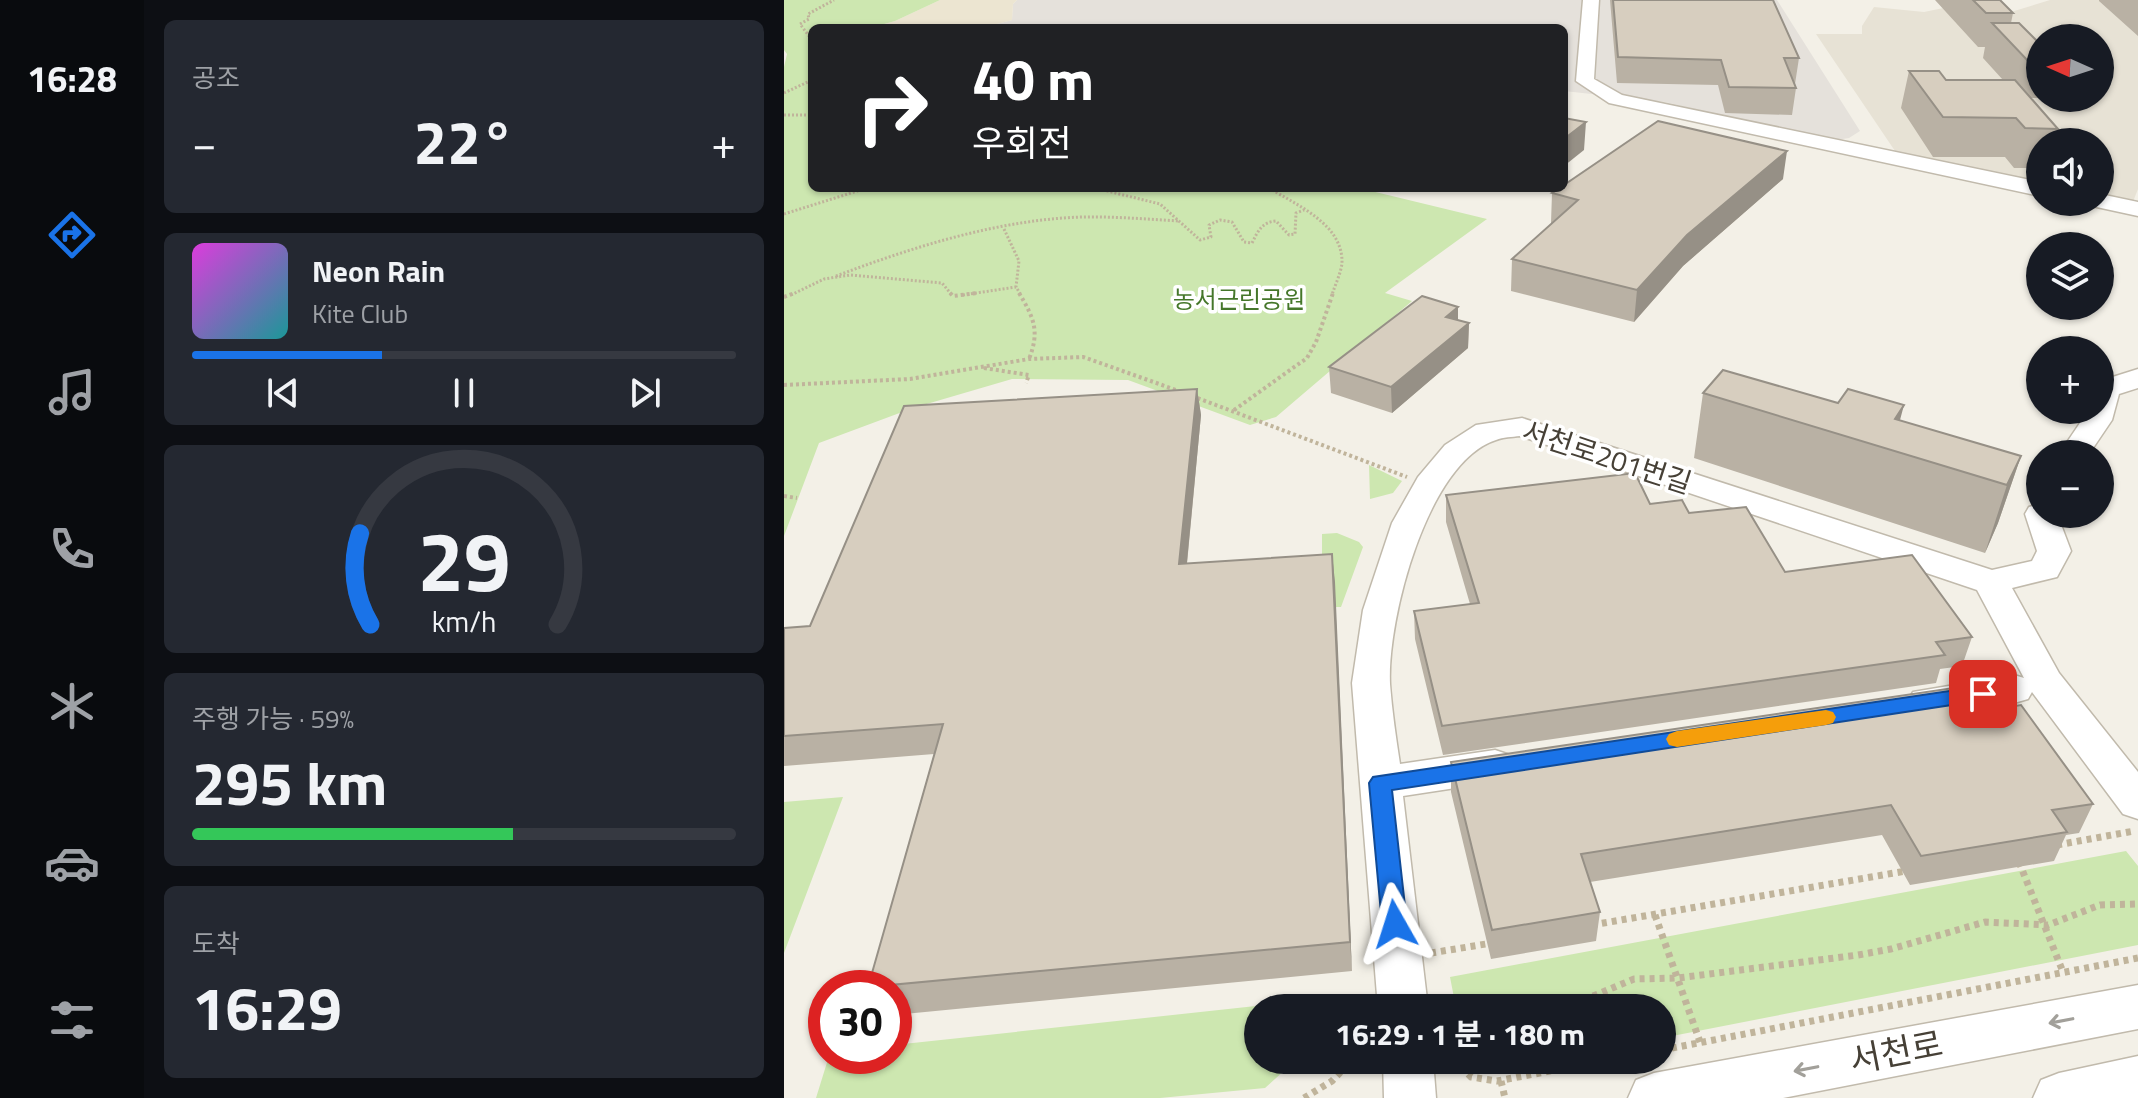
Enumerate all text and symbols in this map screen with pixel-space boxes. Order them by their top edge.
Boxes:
north arrow [2026,24,2114,112]
map controls [2026,24,2114,528]
text: 40 m [972,37,1094,122]
text: 16:28 [27,51,117,106]
icon: right [840,56,944,160]
text: 공조 [192,58,240,97]
text: 22° [414,96,514,187]
text: − [192,109,217,176]
text: + [711,109,736,176]
text: 우회전 [972,115,1071,170]
button: sound [2026,128,2114,216]
icon: directions [44,207,100,263]
button: layers [2026,232,2114,320]
text: Neon Rain [312,248,445,294]
park label: 농서근린공원 [1173,281,1305,317]
text: Kite Club [312,294,408,333]
button: + [2026,336,2114,424]
icon: music [44,364,100,420]
icon: previous [261,371,305,415]
icon: pause [442,371,486,415]
icon: next [623,371,667,415]
street label: 서천로201번길 [1517,409,1697,504]
button: − [2026,440,2114,528]
text: 29 [417,497,511,623]
icon: phone [44,521,100,577]
text: km/h [432,600,496,643]
pin [1949,660,2017,728]
icon: arrive [1961,672,2005,716]
icon: climate [44,678,100,734]
text: 주행 가능 · 59% [192,699,354,738]
text: 295 km [192,737,387,828]
icon: car [44,835,100,891]
position arrow [1353,882,1437,966]
text: 도착 [192,924,240,963]
text: 16:29 [192,962,342,1053]
speed limit sign: 30 [808,970,912,1074]
icon: filters [44,992,100,1048]
text: 16:29 · 1 분 · 180 m [1335,1011,1585,1057]
one-way arrow [2049,1014,2075,1029]
street label: 서천로 [1845,1017,1947,1085]
one-way arrow [1794,1063,1819,1078]

